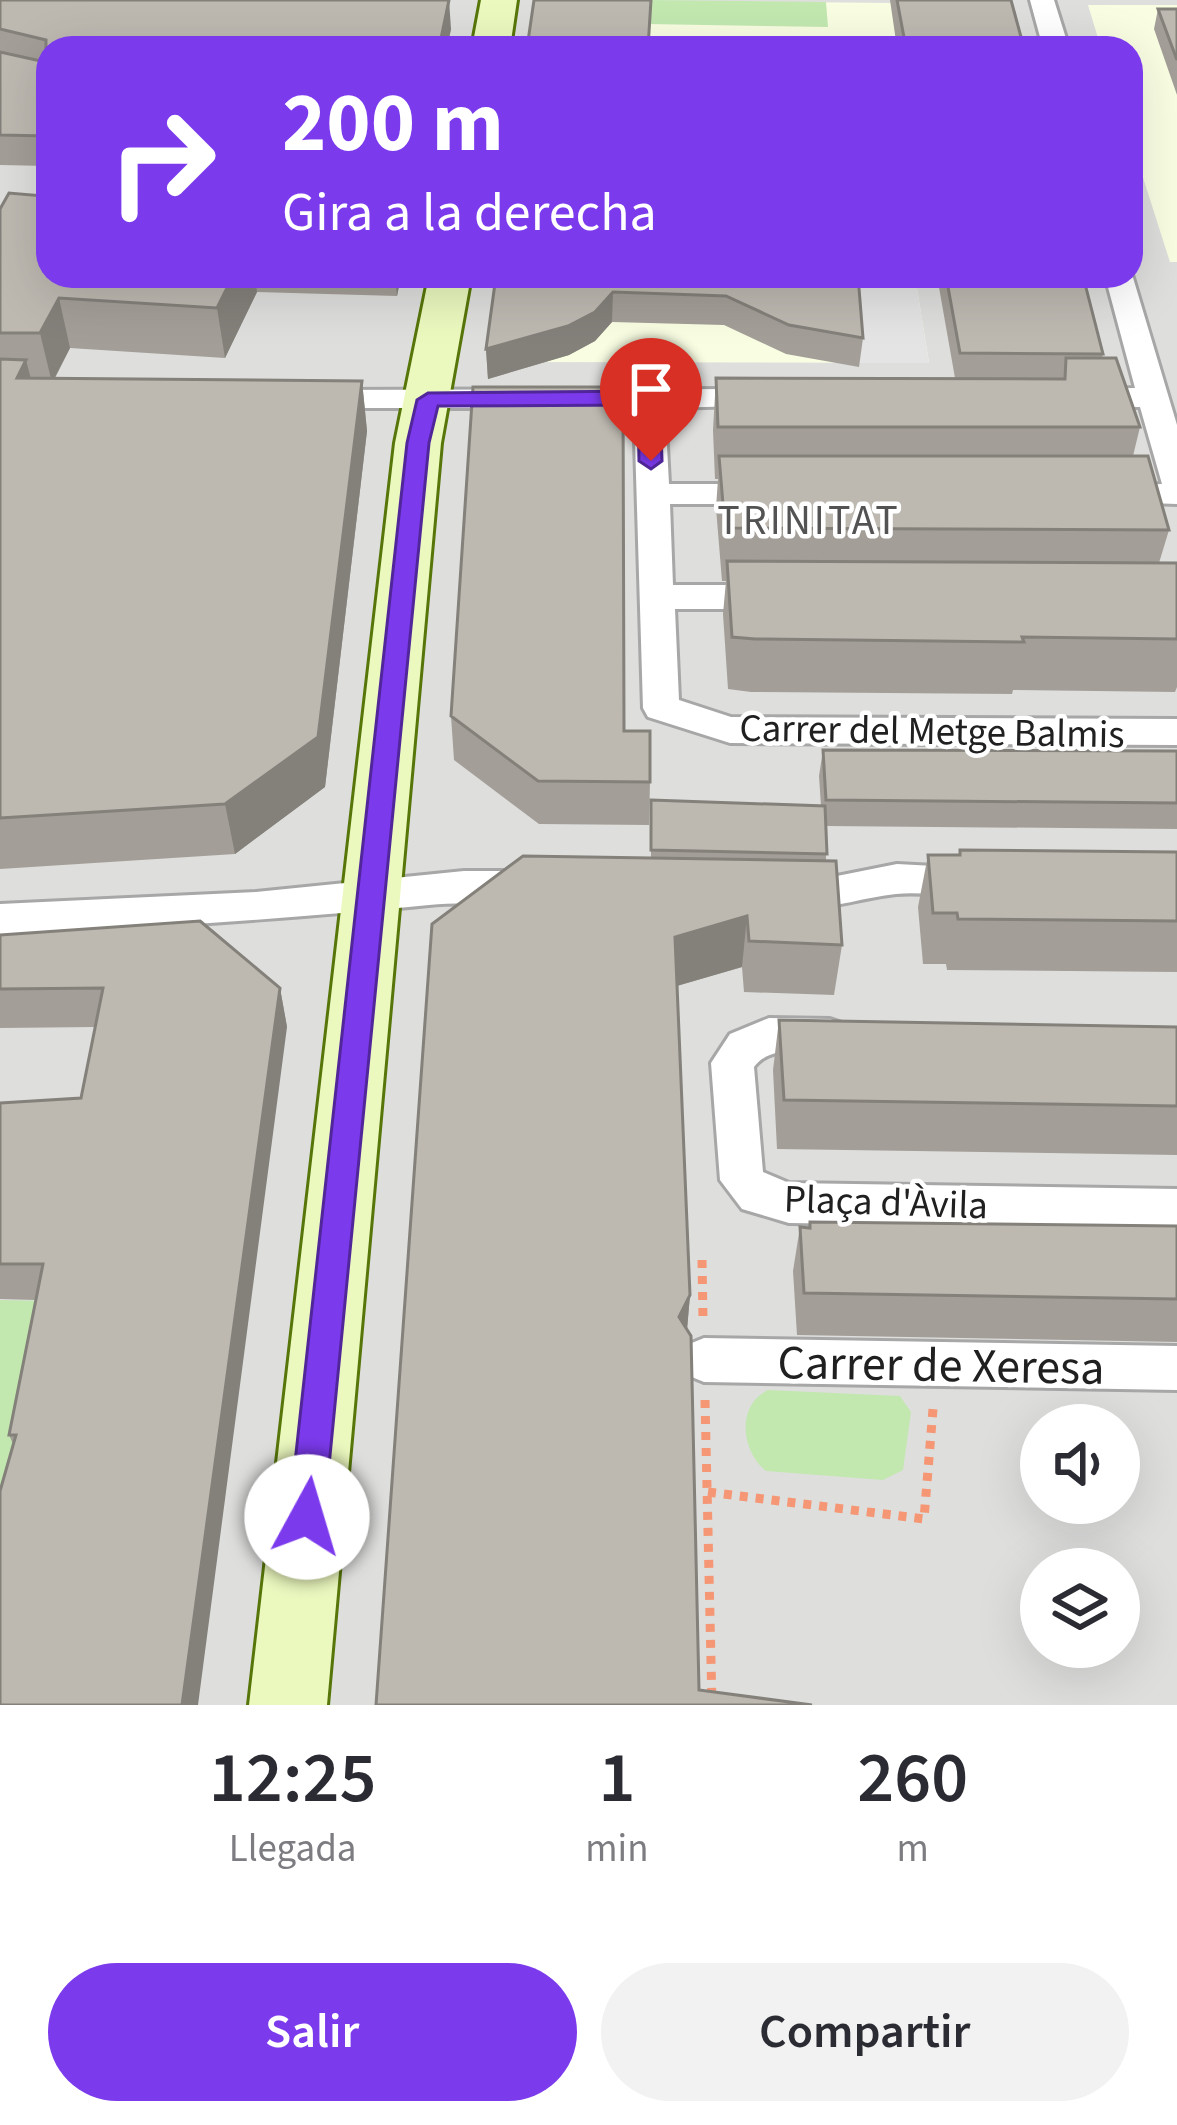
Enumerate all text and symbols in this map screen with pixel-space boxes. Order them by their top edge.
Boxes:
text: 200 m [282,64,504,184]
icon: right [84,84,240,240]
text: Gira a la derecha [282,175,657,252]
pin [600,338,702,461]
icon: arrive [618,356,684,422]
district label: TRINITAT [717,491,901,551]
street label: Carrer del Metge Balmis [739,701,1125,763]
street label: Plaça d'Àvila [783,1171,989,1235]
street label: Carrer de Xeresa [777,1329,1105,1403]
map controls [1020,1404,1140,1668]
button: sound [1020,1404,1140,1524]
position arrow [244,1454,370,1580]
button: layers [1020,1548,1140,1668]
text: 12:25 [209,1727,376,1830]
text: 1 [598,1727,635,1830]
text: 260 [857,1727,968,1830]
text: Llegada [229,1821,357,1877]
text: min [585,1821,649,1877]
text: m [897,1821,929,1877]
button: Salir [48,1963,577,2101]
button: Compartir [601,1963,1129,2101]

